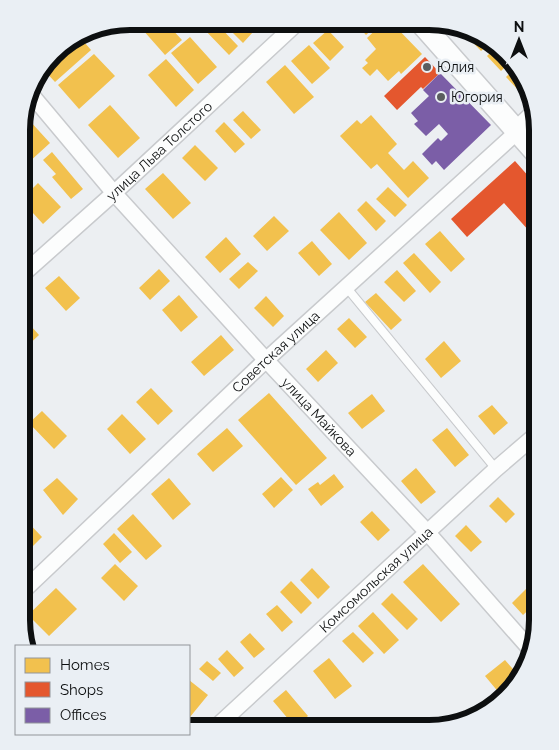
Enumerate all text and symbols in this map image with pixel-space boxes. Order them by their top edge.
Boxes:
north arrow [494,15,544,65]
text: N [514,19,524,35]
place label: Юлия [437,59,474,75]
marker: Юлия [421,61,433,73]
place label: Югория [451,89,503,105]
marker: Югория [435,91,447,103]
street label: улица Льва Толстого [103,98,215,204]
street label: Советская улица [229,307,323,396]
street label: улица Майкова [278,374,360,459]
street label: Комсомольская улица [316,523,436,636]
legend [15,645,190,735]
text: Homes [60,656,110,674]
text: Shops [60,681,103,699]
text: Offices [60,706,107,724]

